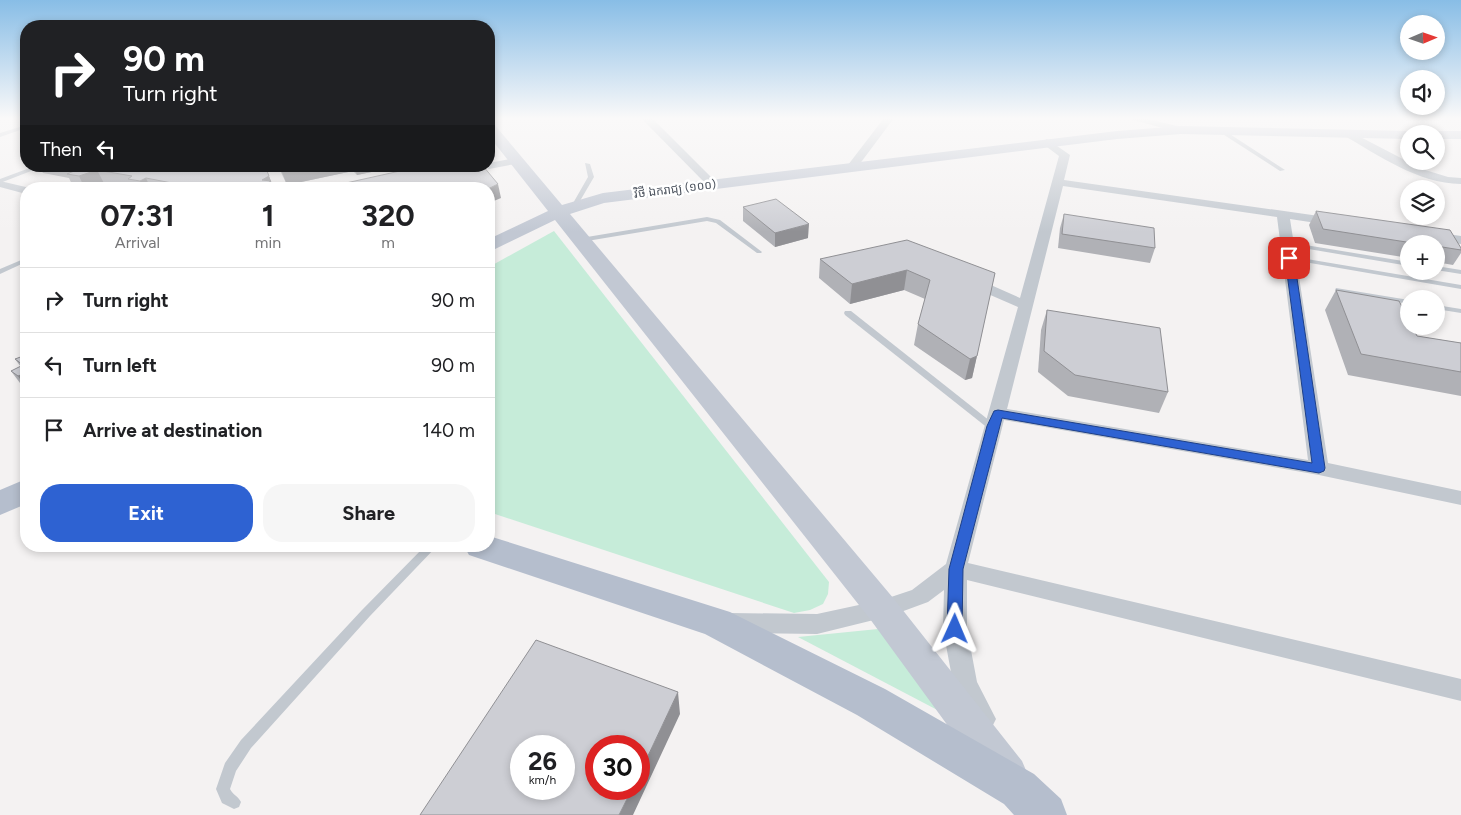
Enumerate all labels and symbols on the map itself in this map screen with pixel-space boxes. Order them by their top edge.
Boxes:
north arrow [1400,15,1445,60]
street label: វិថី ឯករាជ្យ (១០០) [633,177,717,201]
pin [1268,237,1310,279]
position arrow [928,602,980,654]
speed limit sign: 30 [585,735,650,800]

